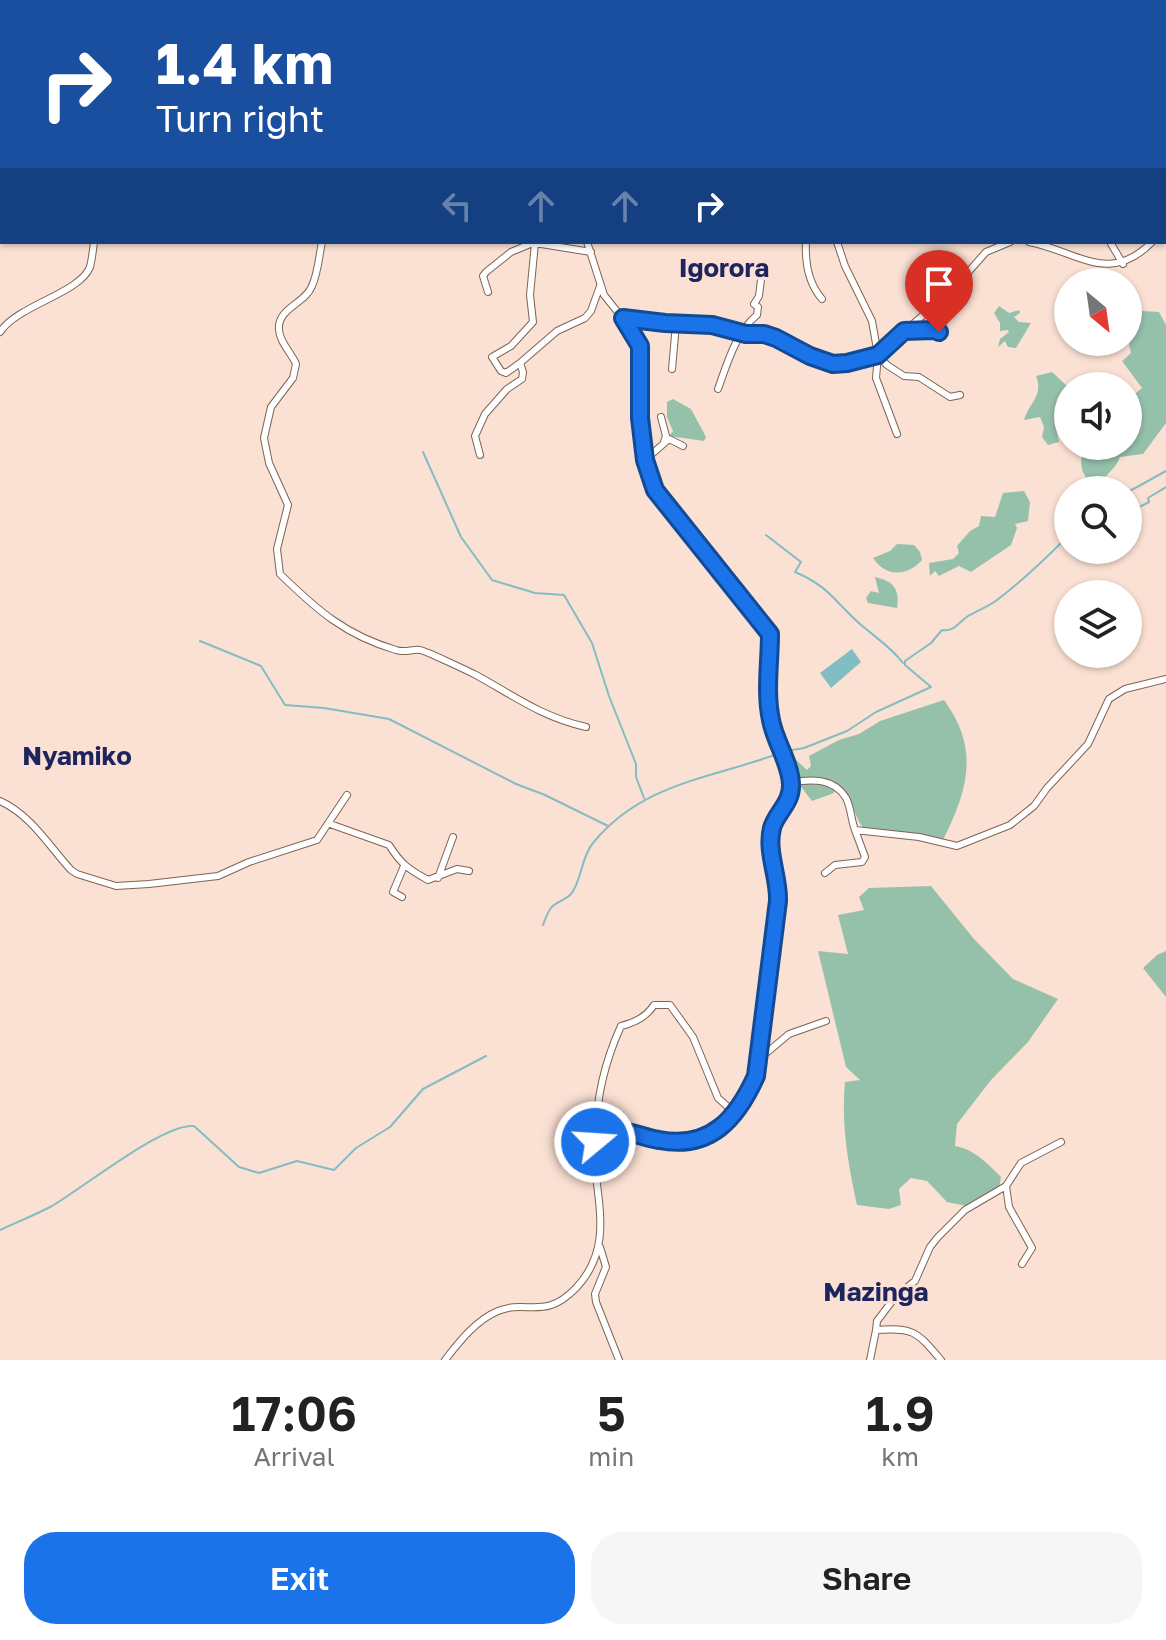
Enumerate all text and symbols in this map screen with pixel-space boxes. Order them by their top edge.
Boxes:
text: 1.4 km [156,29,333,96]
icon: right [24,32,128,136]
text: Turn right [156,97,324,140]
icon: left [435,184,479,228]
icon: ahead [519,184,563,228]
icon: ahead [603,184,647,228]
icon: right [687,184,731,228]
pin [905,250,973,332]
district label: Igorora [679,252,769,283]
icon: arrive [917,262,961,306]
north arrow [1054,268,1142,356]
map controls [1054,268,1142,668]
button: sound [1054,372,1142,460]
button: search [1054,476,1142,564]
button: layers [1054,580,1142,668]
district label: Nyamiko [22,740,132,771]
position arrow [553,1100,637,1184]
district label: Mazinga [823,1276,929,1307]
text: 17:06 [231,1384,357,1442]
text: 5 [597,1384,626,1442]
text: 1.9 [866,1384,935,1442]
text: Arrival [253,1441,335,1472]
text: min [588,1441,634,1472]
text: km [881,1441,919,1472]
button: Exit [24,1532,575,1624]
button: Share [591,1532,1142,1624]

